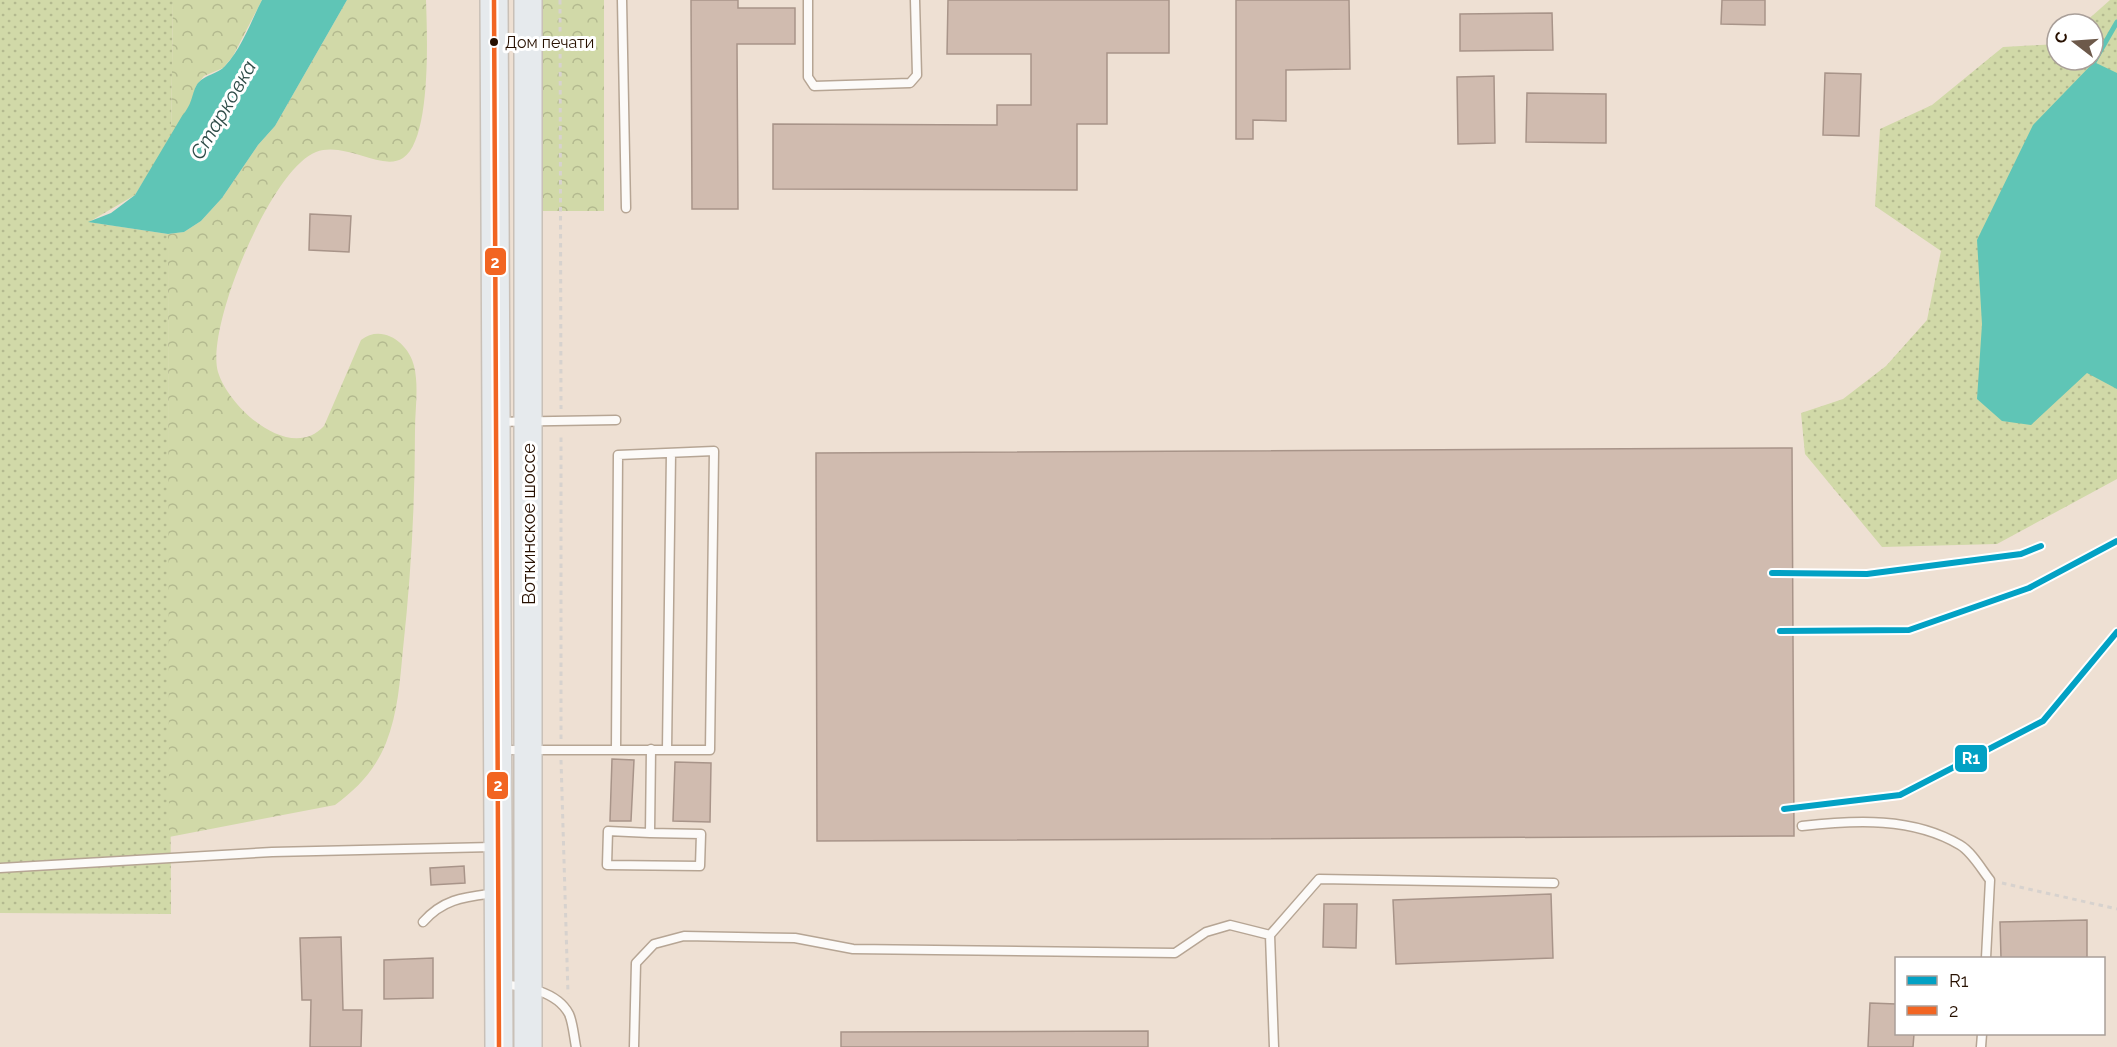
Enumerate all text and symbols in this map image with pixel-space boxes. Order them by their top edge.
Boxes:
north arrow [2045,12,2105,72]
text: С [2050,30,2072,46]
place label: Дом печати [505,33,594,52]
marker: Дом печати [488,36,500,48]
water label: Старковка [185,56,261,164]
line badge: 2 [484,247,507,276]
text: 2 [490,253,500,272]
street label: Воткинское шоссе [518,443,539,605]
line badge: R1 [1954,744,1988,773]
text: R1 [1962,749,1980,768]
line badge: 2 [486,771,509,800]
text: 2 [493,776,503,795]
legend [1895,957,2105,1035]
text: R1 [1949,970,1969,991]
text: 2 [1949,1000,1958,1021]

